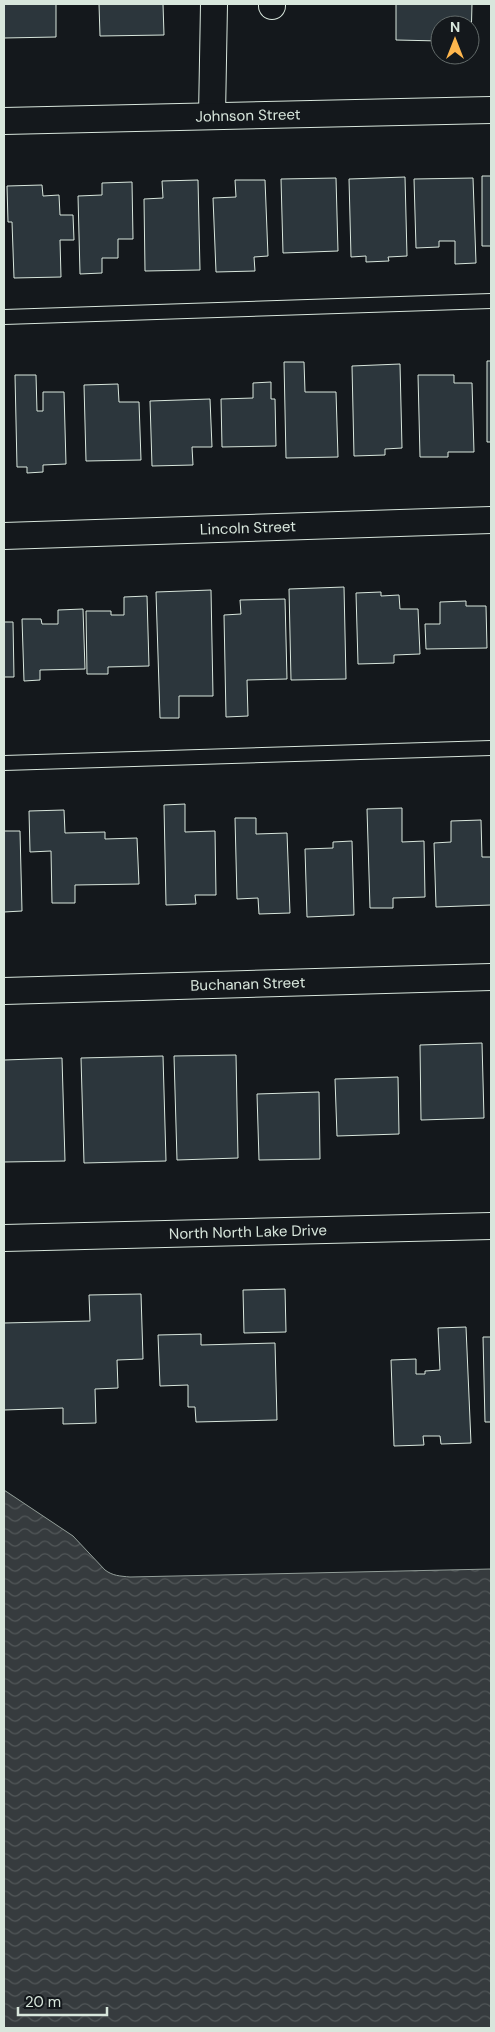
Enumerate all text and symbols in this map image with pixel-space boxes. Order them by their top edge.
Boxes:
north arrow [430,15,480,65]
text: N [450,18,460,36]
street label: Johnson Street [195,104,301,127]
street label: Lincoln Street [199,516,296,540]
street label: Buchanan Street [190,972,306,996]
street label: North North Lake Drive [169,1220,327,1244]
scale bar [18,1984,106,2016]
text: 20 m [25,1992,61,2012]

